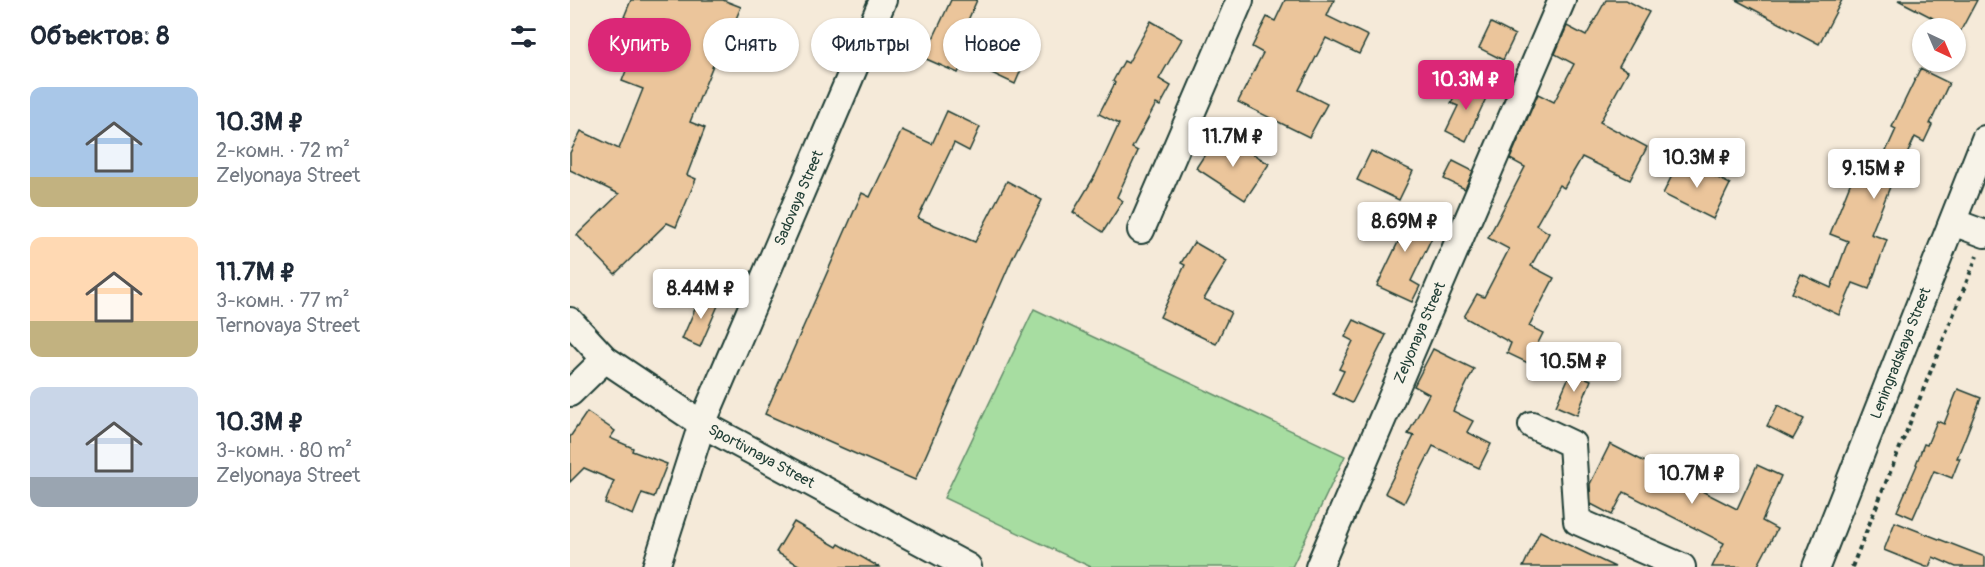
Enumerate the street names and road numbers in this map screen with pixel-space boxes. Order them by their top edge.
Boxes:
street label: Sadovaya Street [770,146,828,249]
street label: Zelyonaya Street [1389,278,1450,386]
street label: Leningradskaya Street [1866,284,1935,422]
street label: Sportivnaya Street [705,420,819,493]

